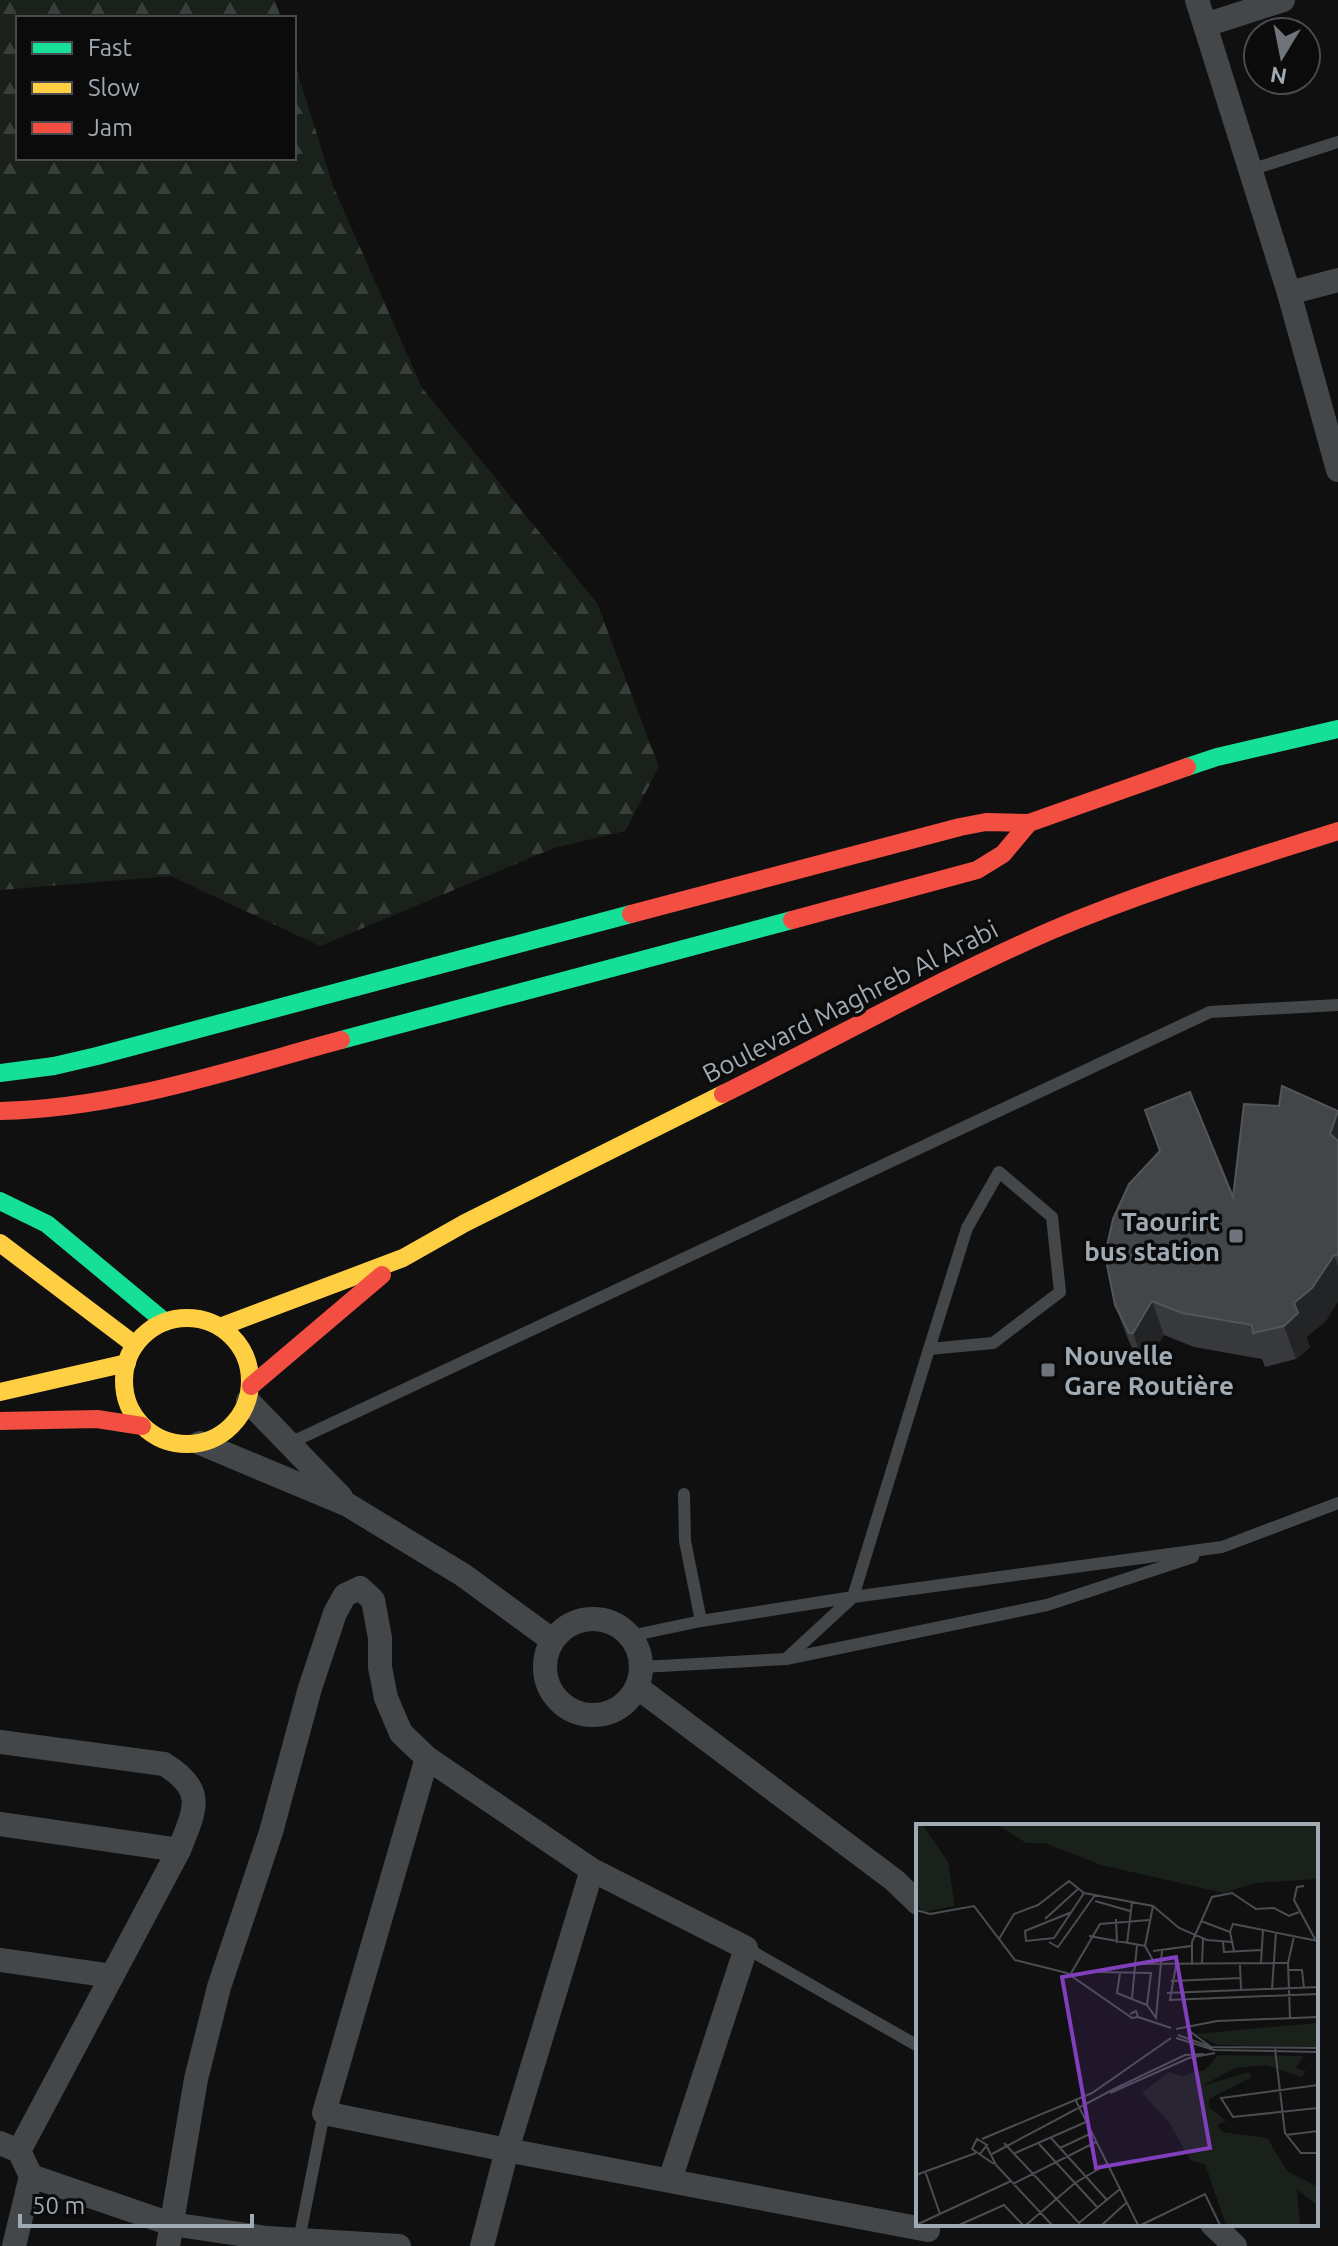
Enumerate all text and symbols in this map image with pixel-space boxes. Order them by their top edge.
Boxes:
legend [16,16,296,160]
north arrow [1242,16,1322,96]
text: Fast [88,34,132,61]
text: N [1268,62,1289,90]
text: Slow [88,74,140,101]
text: Jam [88,114,133,141]
street label: Boulevard Maghreb Al Arabi [698,914,1002,1088]
place label: Taourirt bus station [1084,1207,1220,1266]
marker: Taourirt bus station [1227,1227,1245,1245]
place label: Nouvelle Gare Routière [1064,1341,1234,1400]
marker: Nouvelle Gare Routière [1039,1361,1057,1379]
inset map [916,1824,1318,2226]
scale bar [20,2178,252,2228]
text: 50 m [32,2192,85,2219]

